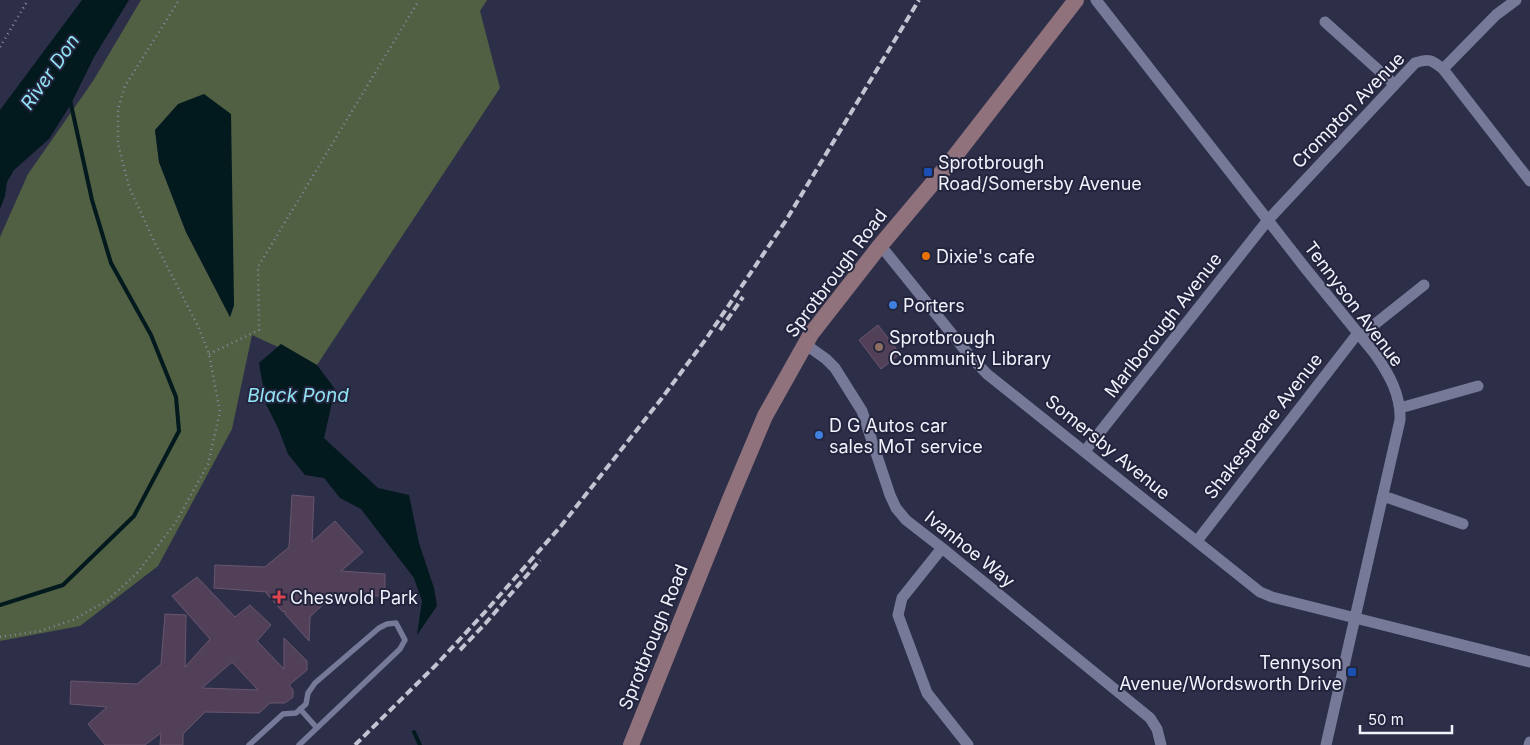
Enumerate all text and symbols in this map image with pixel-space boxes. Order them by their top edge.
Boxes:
water label: River Don [16,30,84,114]
street label: Crompton Avenue [1287,48,1409,172]
place label: Sprotbrough Road/Somersby Avenue [938,152,1142,194]
marker: Sprotbrough Road/Somersby Avenue [922,166,934,178]
street label: Sprotbrough Road [781,205,891,341]
street label: Tennyson Avenue [1300,237,1408,371]
place label: Dixie's cafe [936,246,1035,267]
street label: Marlborough Avenue [1100,249,1226,401]
marker: Dixie's cafe [920,250,932,262]
place label: Porters [903,295,965,316]
marker: Porters [887,299,899,311]
place label: Sprotbrough Community Library [889,327,1051,369]
marker: Sprotbrough Community Library [873,341,885,353]
street label: Shakespeare Avenue [1200,349,1326,503]
water label: Black Pond [247,384,349,407]
street label: Somersby Avenue [1042,390,1174,504]
place label: D G Autos car sales MoT service [829,415,983,457]
marker: D G Autos car sales MoT service [813,429,825,441]
street label: Ivanhoe Way [921,506,1019,592]
street label: Sprotbrough Road [614,561,692,713]
place label: Cheswold Park [290,587,418,608]
marker: Cheswold Park [272,590,286,604]
place label: Tennyson Avenue/Wordsworth Drive [1119,652,1342,694]
marker: Tennyson Avenue/Wordsworth Drive [1346,666,1358,678]
scale bar [1360,702,1452,734]
text: 50 m [1368,710,1404,729]

